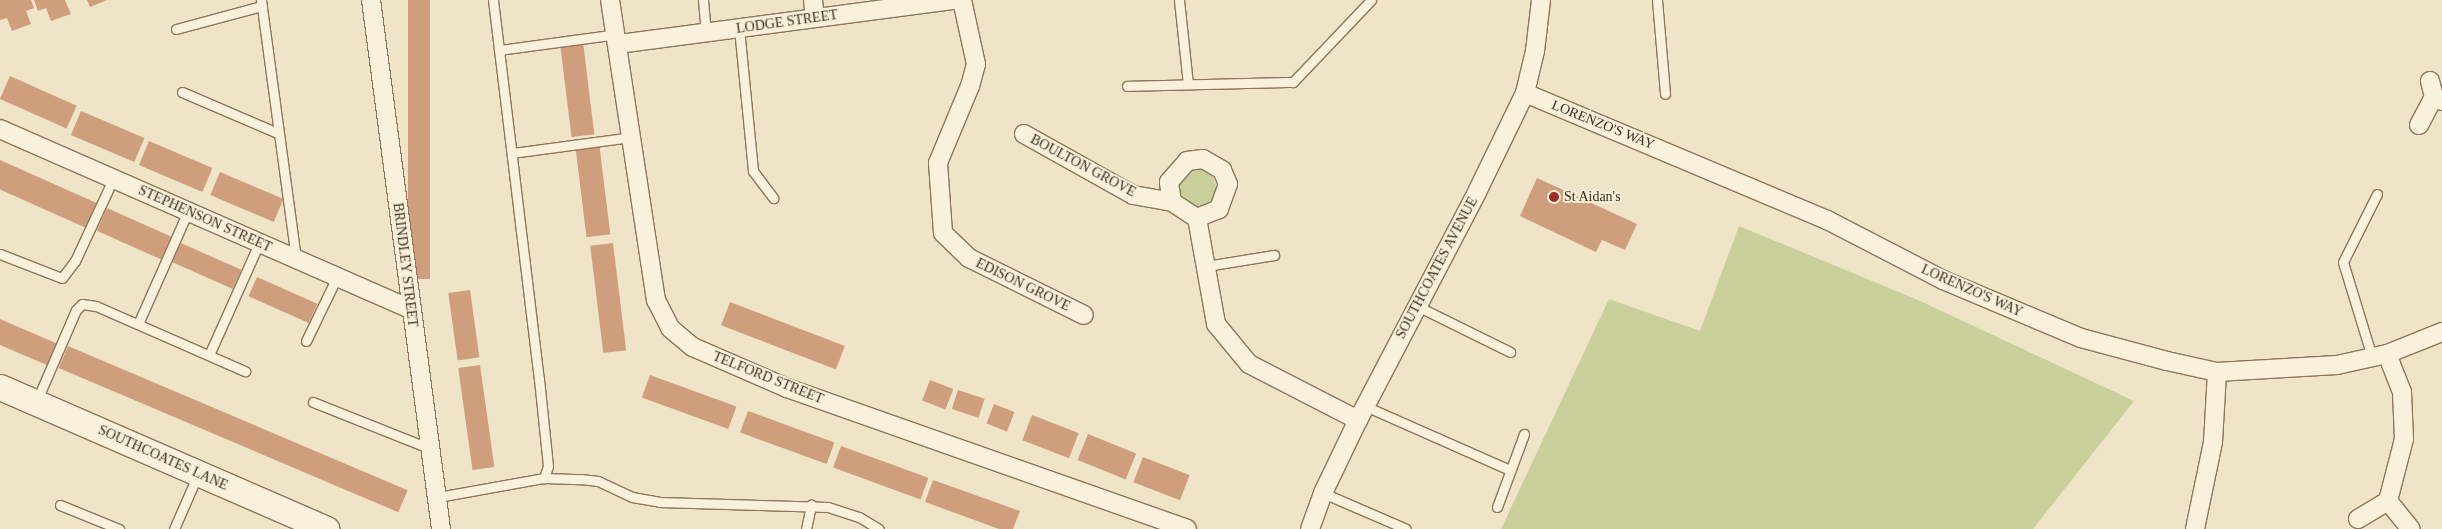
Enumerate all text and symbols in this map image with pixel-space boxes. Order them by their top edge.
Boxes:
street label: LODGE STREET [735,7,839,37]
street label: LORENZO'S WAY [1549,97,1657,153]
street label: BOULTON GROVE [1027,131,1139,201]
street label: STEPHENSON STREET [136,182,274,256]
place label: St Aidan's [1564,189,1621,205]
marker: St Aidan's [1548,191,1560,203]
street label: SOUTHCOATES AVENUE [1392,194,1482,342]
street label: BRINDLEY STREET [389,202,421,328]
street label: EDISON GROVE [973,255,1073,315]
street label: LORENZO'S WAY [1918,261,2026,321]
street label: TELFORD STREET [710,348,826,408]
street label: SOUTHCOATES LANE [95,422,231,494]

